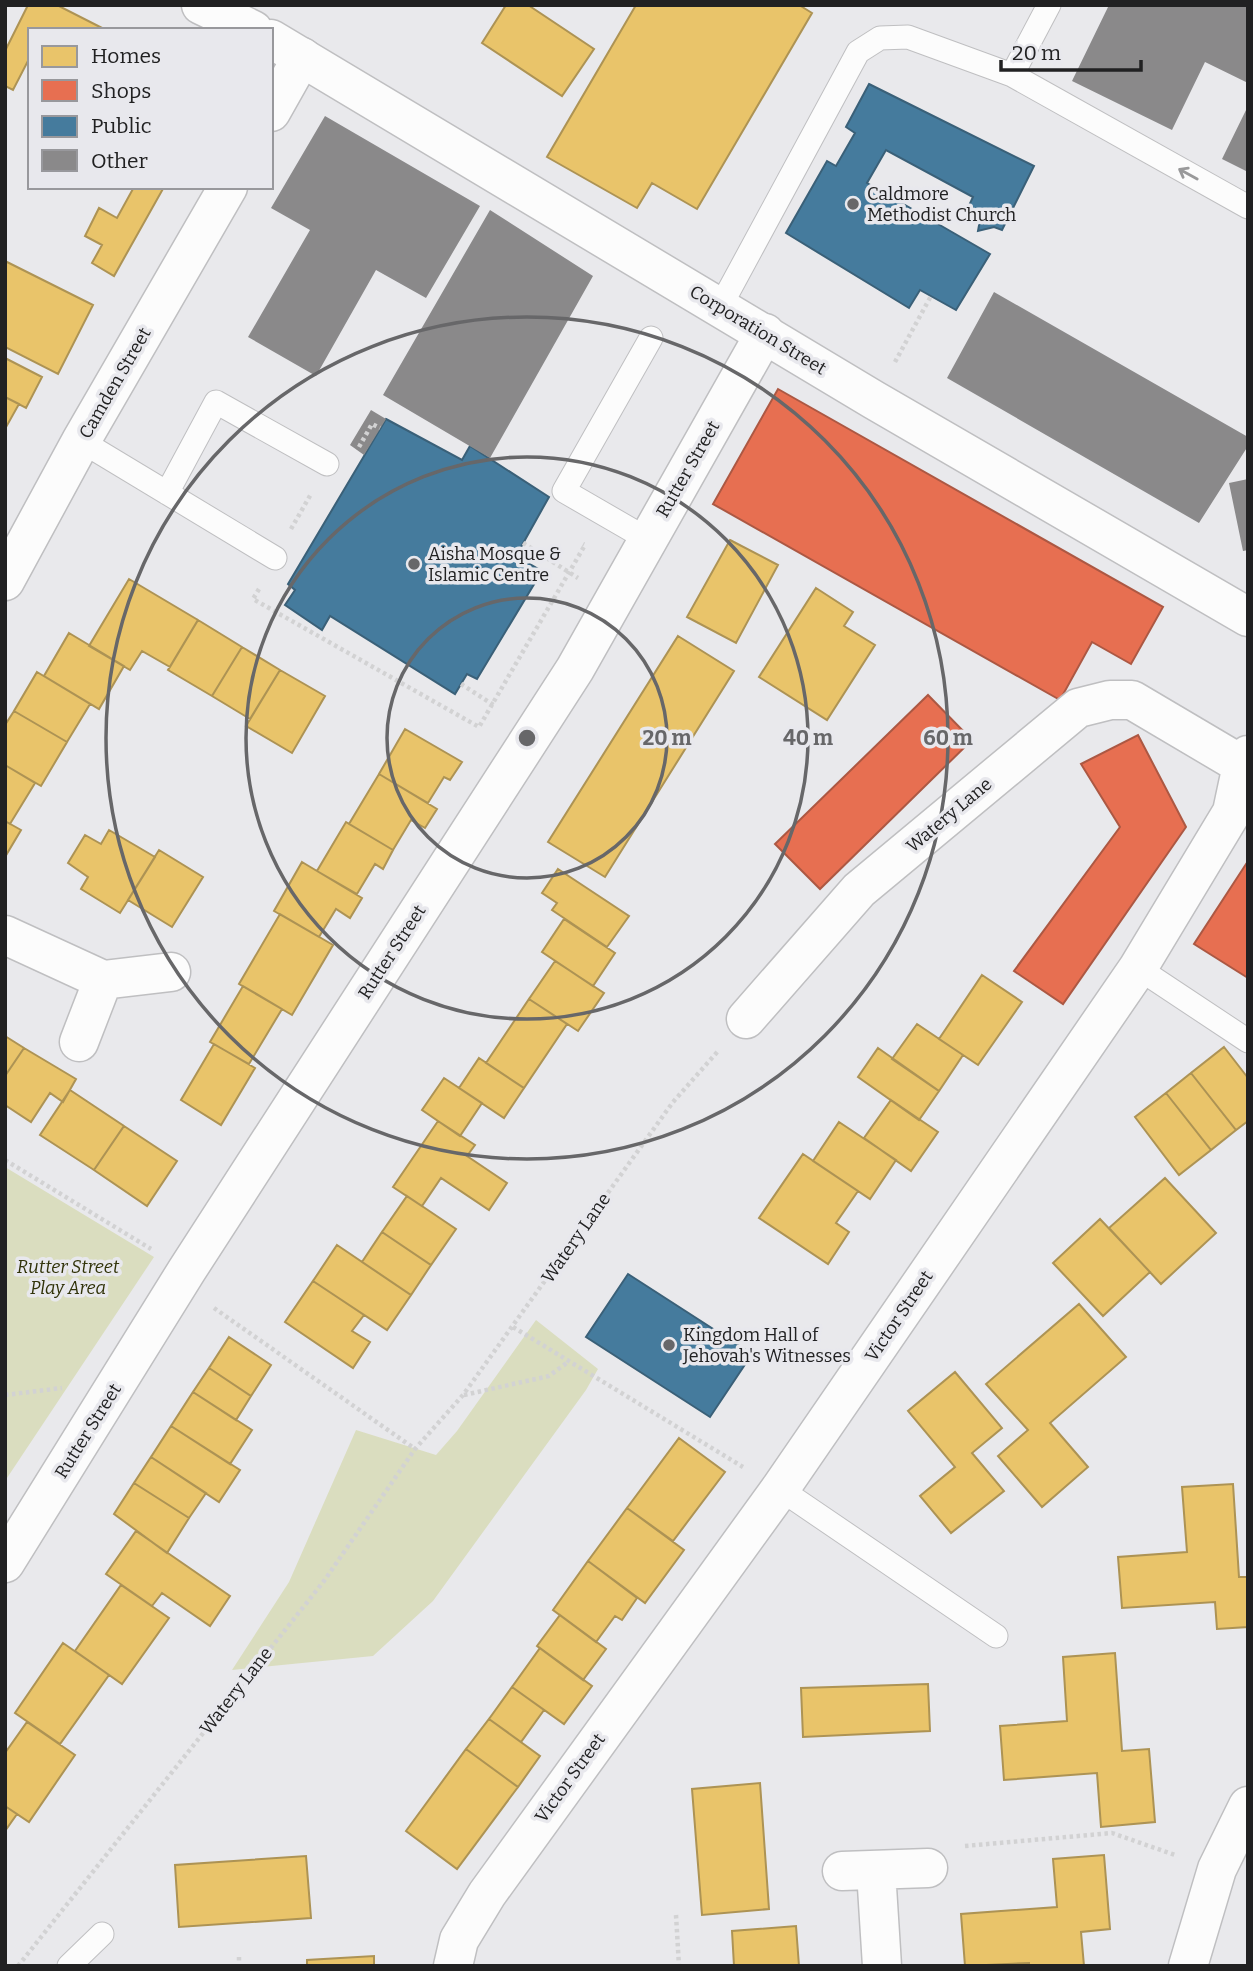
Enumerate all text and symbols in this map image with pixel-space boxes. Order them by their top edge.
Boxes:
legend [28,28,273,189]
scale bar [1001,28,1141,72]
text: 20 m [1012,40,1061,66]
text: Homes [91,43,161,69]
text: Shops [91,78,151,104]
text: Public [91,113,152,139]
text: Other [91,148,148,174]
one-way arrow [1179,167,1199,181]
place label: Caldmore Methodist Church [867,183,1016,226]
marker: Caldmore Methodist Church [845,196,861,212]
street label: Corporation Street [686,281,831,380]
street label: Camden Street [74,323,156,442]
street label: Rutter Street [652,416,725,521]
place label: Aisha Mosque & Islamic Centre [428,543,561,586]
marker: Aisha Mosque & Islamic Centre [406,556,422,572]
text: 20 m [643,725,691,751]
text: 40 m [783,725,833,751]
text: 60 m [923,725,973,751]
centre of rings [515,726,539,750]
street label: Watery Lane [902,773,996,857]
street label: Rutter Street [353,900,431,1003]
street label: Watery Lane [537,1189,615,1287]
park label: Rutter Street Play Area [17,1256,120,1299]
street label: Victor Street [861,1266,938,1366]
place label: Kingdom Hall of Jehovah's Witnesses [682,1324,851,1367]
marker: Kingdom Hall of Jehovah's Witnesses [661,1337,677,1353]
street label: Rutter Street [50,1379,126,1483]
street label: Watery Lane [195,1643,277,1739]
street label: Victor Street [530,1729,610,1827]

